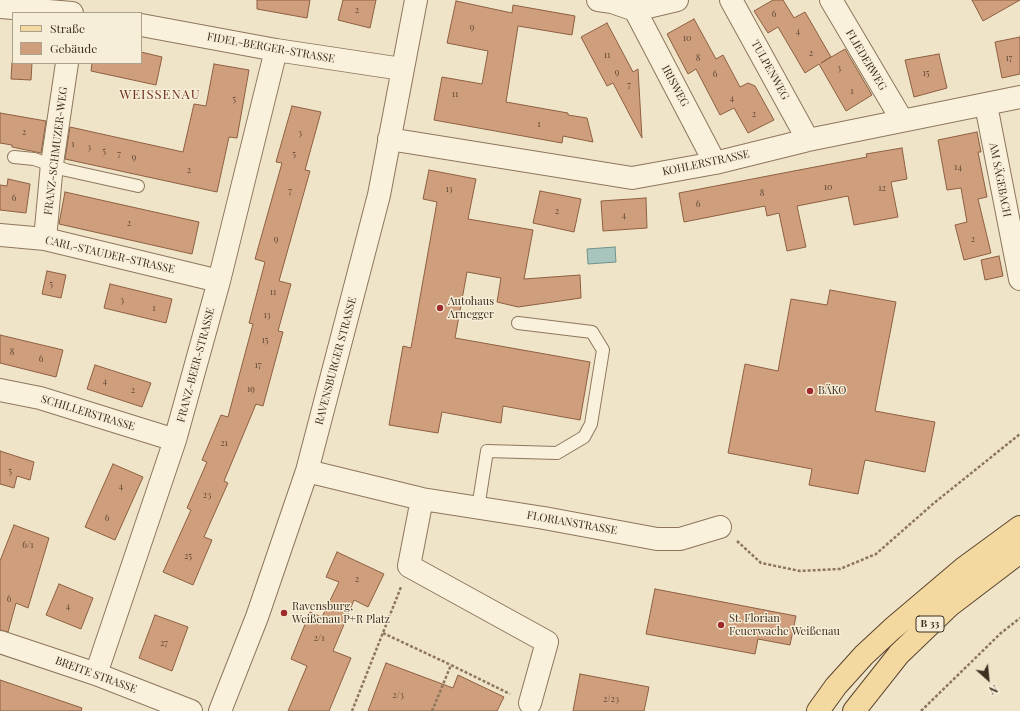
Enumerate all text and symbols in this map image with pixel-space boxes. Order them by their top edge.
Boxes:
house number: 2 [355,5,359,15]
house number: 6 [772,9,776,19]
legend [12,12,142,64]
text: Straße [50,20,85,36]
house number: 9 [470,22,474,32]
house number: 4 [796,26,800,36]
street label: FLIEDERWEG [843,27,889,93]
street label: FIDEL-BERGER-STRASSE [206,30,336,66]
house number: 10 [683,33,691,43]
street label: TULPENWEG [748,38,792,102]
text: Gebäude [50,40,97,56]
house number: 2 [809,48,813,58]
house number: 11 [604,50,610,60]
house number: 8 [696,53,700,63]
house number: 17 [1006,53,1012,63]
street label: IRISWEG [659,63,691,109]
house number: 3 [837,63,841,73]
house number: 9 [615,67,619,77]
house number: 15 [923,68,929,78]
house number: 6 [713,69,717,79]
house number: 7 [627,80,631,90]
street label: FRANZ-SCHMUZER-WEG [42,86,70,216]
house number: 1 [850,86,854,96]
district label: WEISSENAU [119,87,201,103]
house number: 11 [452,89,458,99]
house number: 4 [730,93,734,103]
house number: 5 [232,94,236,104]
house number: 2 [752,109,756,119]
house number: 1 [537,119,541,129]
house number: 2 [22,127,26,137]
house number: 3 [298,128,302,138]
house number: 1 [71,139,75,149]
house number: 3 [87,142,91,152]
street label: AM SÄGEBACH [986,142,1014,218]
house number: 5 [102,146,106,156]
street label: KOHLERSTRASSE [661,147,751,179]
house number: 7 [117,149,121,159]
house number: 5 [292,149,296,159]
house number: 9 [132,152,136,162]
house number: 14 [954,162,962,172]
house number: 2 [187,165,191,175]
house number: 10 [824,182,832,192]
house number: 12 [878,183,886,193]
house number: 13 [445,184,453,194]
house number: 7 [288,186,292,196]
house number: 8 [760,188,764,198]
house number: 6 [12,193,16,203]
house number: 6 [696,199,700,209]
house number: 2 [555,206,559,216]
house number: 4 [622,210,626,220]
house number: 2 [127,218,131,228]
street label: CARL-STAUDER-STRASSE [44,234,176,276]
house number: 9 [274,234,278,244]
house number: 2 [971,234,975,244]
house number: 5 [49,279,53,289]
house number: 11 [270,287,276,297]
house number: 3 [120,295,124,305]
place label: Autohaus Arnegger [448,295,494,321]
street label: RAVENSBURGER STRASSE [313,296,359,426]
house number: 1 [152,303,156,313]
marker: Autohaus Arnegger [435,303,445,313]
street label: FRANZ-BEER-STRASSE [174,306,218,424]
house number: 13 [263,310,271,320]
house number: 15 [262,335,268,345]
house number: 8 [10,347,14,357]
house number: 6 [39,354,43,364]
house number: 17 [255,360,261,370]
house number: 4 [103,376,107,386]
house number: 19 [247,384,255,394]
place label: BÄKO [818,384,846,398]
house number: 2 [131,385,135,395]
marker: BÄKO [805,386,815,396]
street label: SCHILLERSTRASSE [39,392,137,434]
house number: 21 [220,438,228,448]
house number: 5 [8,466,12,476]
house number: 4 [119,481,123,491]
house number: 23 [203,490,211,500]
street label: FLORIANSTRASSE [526,509,618,537]
house number: 6 [105,513,109,523]
house number: 6/1 [22,540,34,550]
house number: 25 [184,551,192,561]
house number: 2 [355,574,359,584]
house number: 6 [7,594,11,604]
place label: Ravensburg, Weißenau P+R Platz [292,600,390,626]
house number: 4 [66,601,70,611]
marker: Ravensburg, Weißenau P+R Platz [279,608,289,618]
place label: St. Florian Feuerwache Weißenau [729,612,840,638]
road number: B 33 [916,616,944,632]
marker: St. Florian Feuerwache Weißenau [716,620,726,630]
house number: 2/1 [314,633,324,643]
house number: 27 [160,638,168,648]
street label: BREITE STRASSE [53,654,139,696]
north arrow [968,659,1008,699]
text: N [987,682,1001,699]
house number: 2/3 [392,690,404,700]
house number: 2/23 [603,694,619,704]

